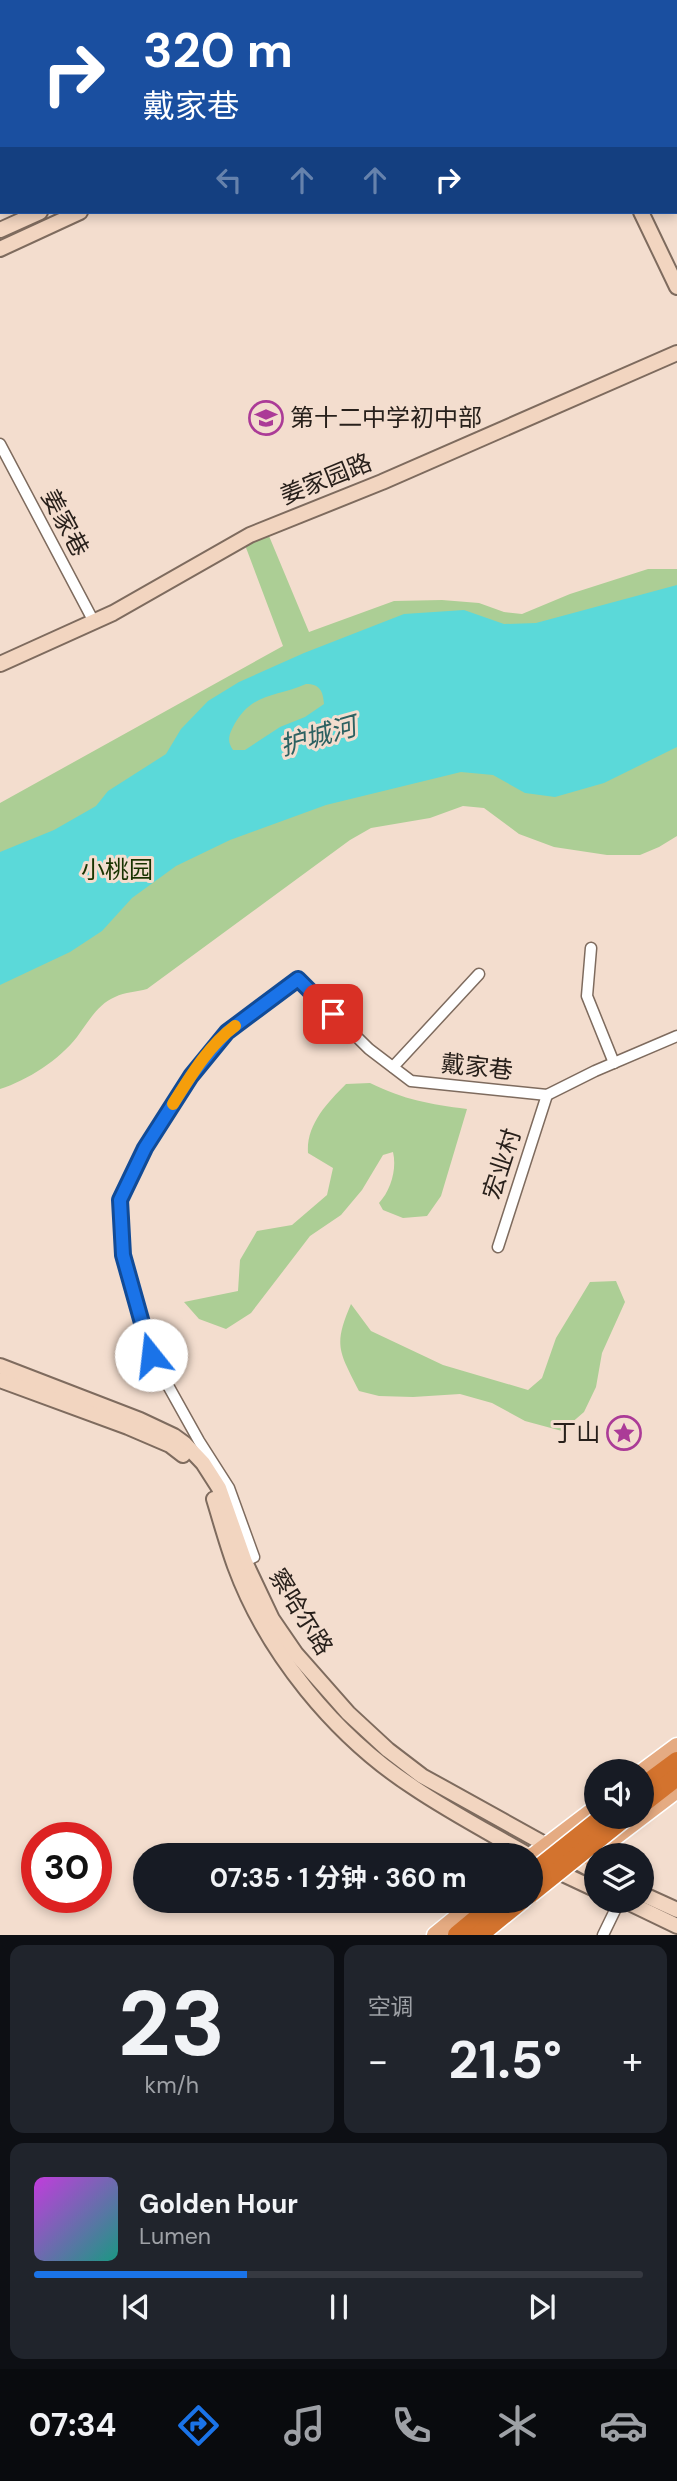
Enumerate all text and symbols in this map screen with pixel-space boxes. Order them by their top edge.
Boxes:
text: 320 m [143,18,293,82]
icon: right [28,28,119,119]
text: 戴家巷 [143,85,239,127]
icon: left [210,161,248,199]
icon: ahead [283,161,321,199]
icon: ahead [356,161,394,199]
icon: right [429,161,467,199]
school or university icon: 第十二中学初中部 [247,399,285,437]
place label: 第十二中学初中部 [290,402,482,433]
street label: 姜家园路 [276,446,376,511]
street label: 姜家巷 [35,484,96,562]
water label: 护城河 [276,708,365,763]
park label: 小桃园 [81,854,153,885]
pin [303,984,363,1044]
icon: arrive [314,995,352,1033]
street label: 戴家巷 [440,1047,514,1086]
street label: 宏业村 [476,1125,527,1203]
position arrow [114,1318,188,1392]
place icon: 丁山 [605,1414,643,1452]
place label: 丁山 [552,1417,600,1448]
street label: 察哈尔路 [263,1563,340,1661]
map controls [584,1759,654,1913]
button: sound [584,1759,654,1829]
speed limit sign: 30 [21,1822,112,1913]
button: layers [584,1843,654,1913]
text: 07:35 · 1 分钟 · 360 m [210,1861,466,1895]
text: 23 [118,1965,225,2083]
text: 空调 [368,1992,414,2022]
text: 21.5° [449,2026,562,2094]
text: − [368,2036,388,2086]
text: + [622,2036,643,2086]
text: km/h [145,2070,199,2100]
text: Golden Hour [139,2187,298,2221]
text: Lumen [139,2221,211,2251]
icon: previous [117,2288,155,2326]
icon: pause [320,2288,358,2326]
icon: next [523,2288,561,2326]
icon: directions [174,2401,223,2450]
icon: music [280,2401,329,2450]
icon: phone [387,2401,436,2450]
icon: climate [493,2401,542,2450]
icon: car [599,2401,648,2450]
text: 07:34 [29,2404,116,2446]

